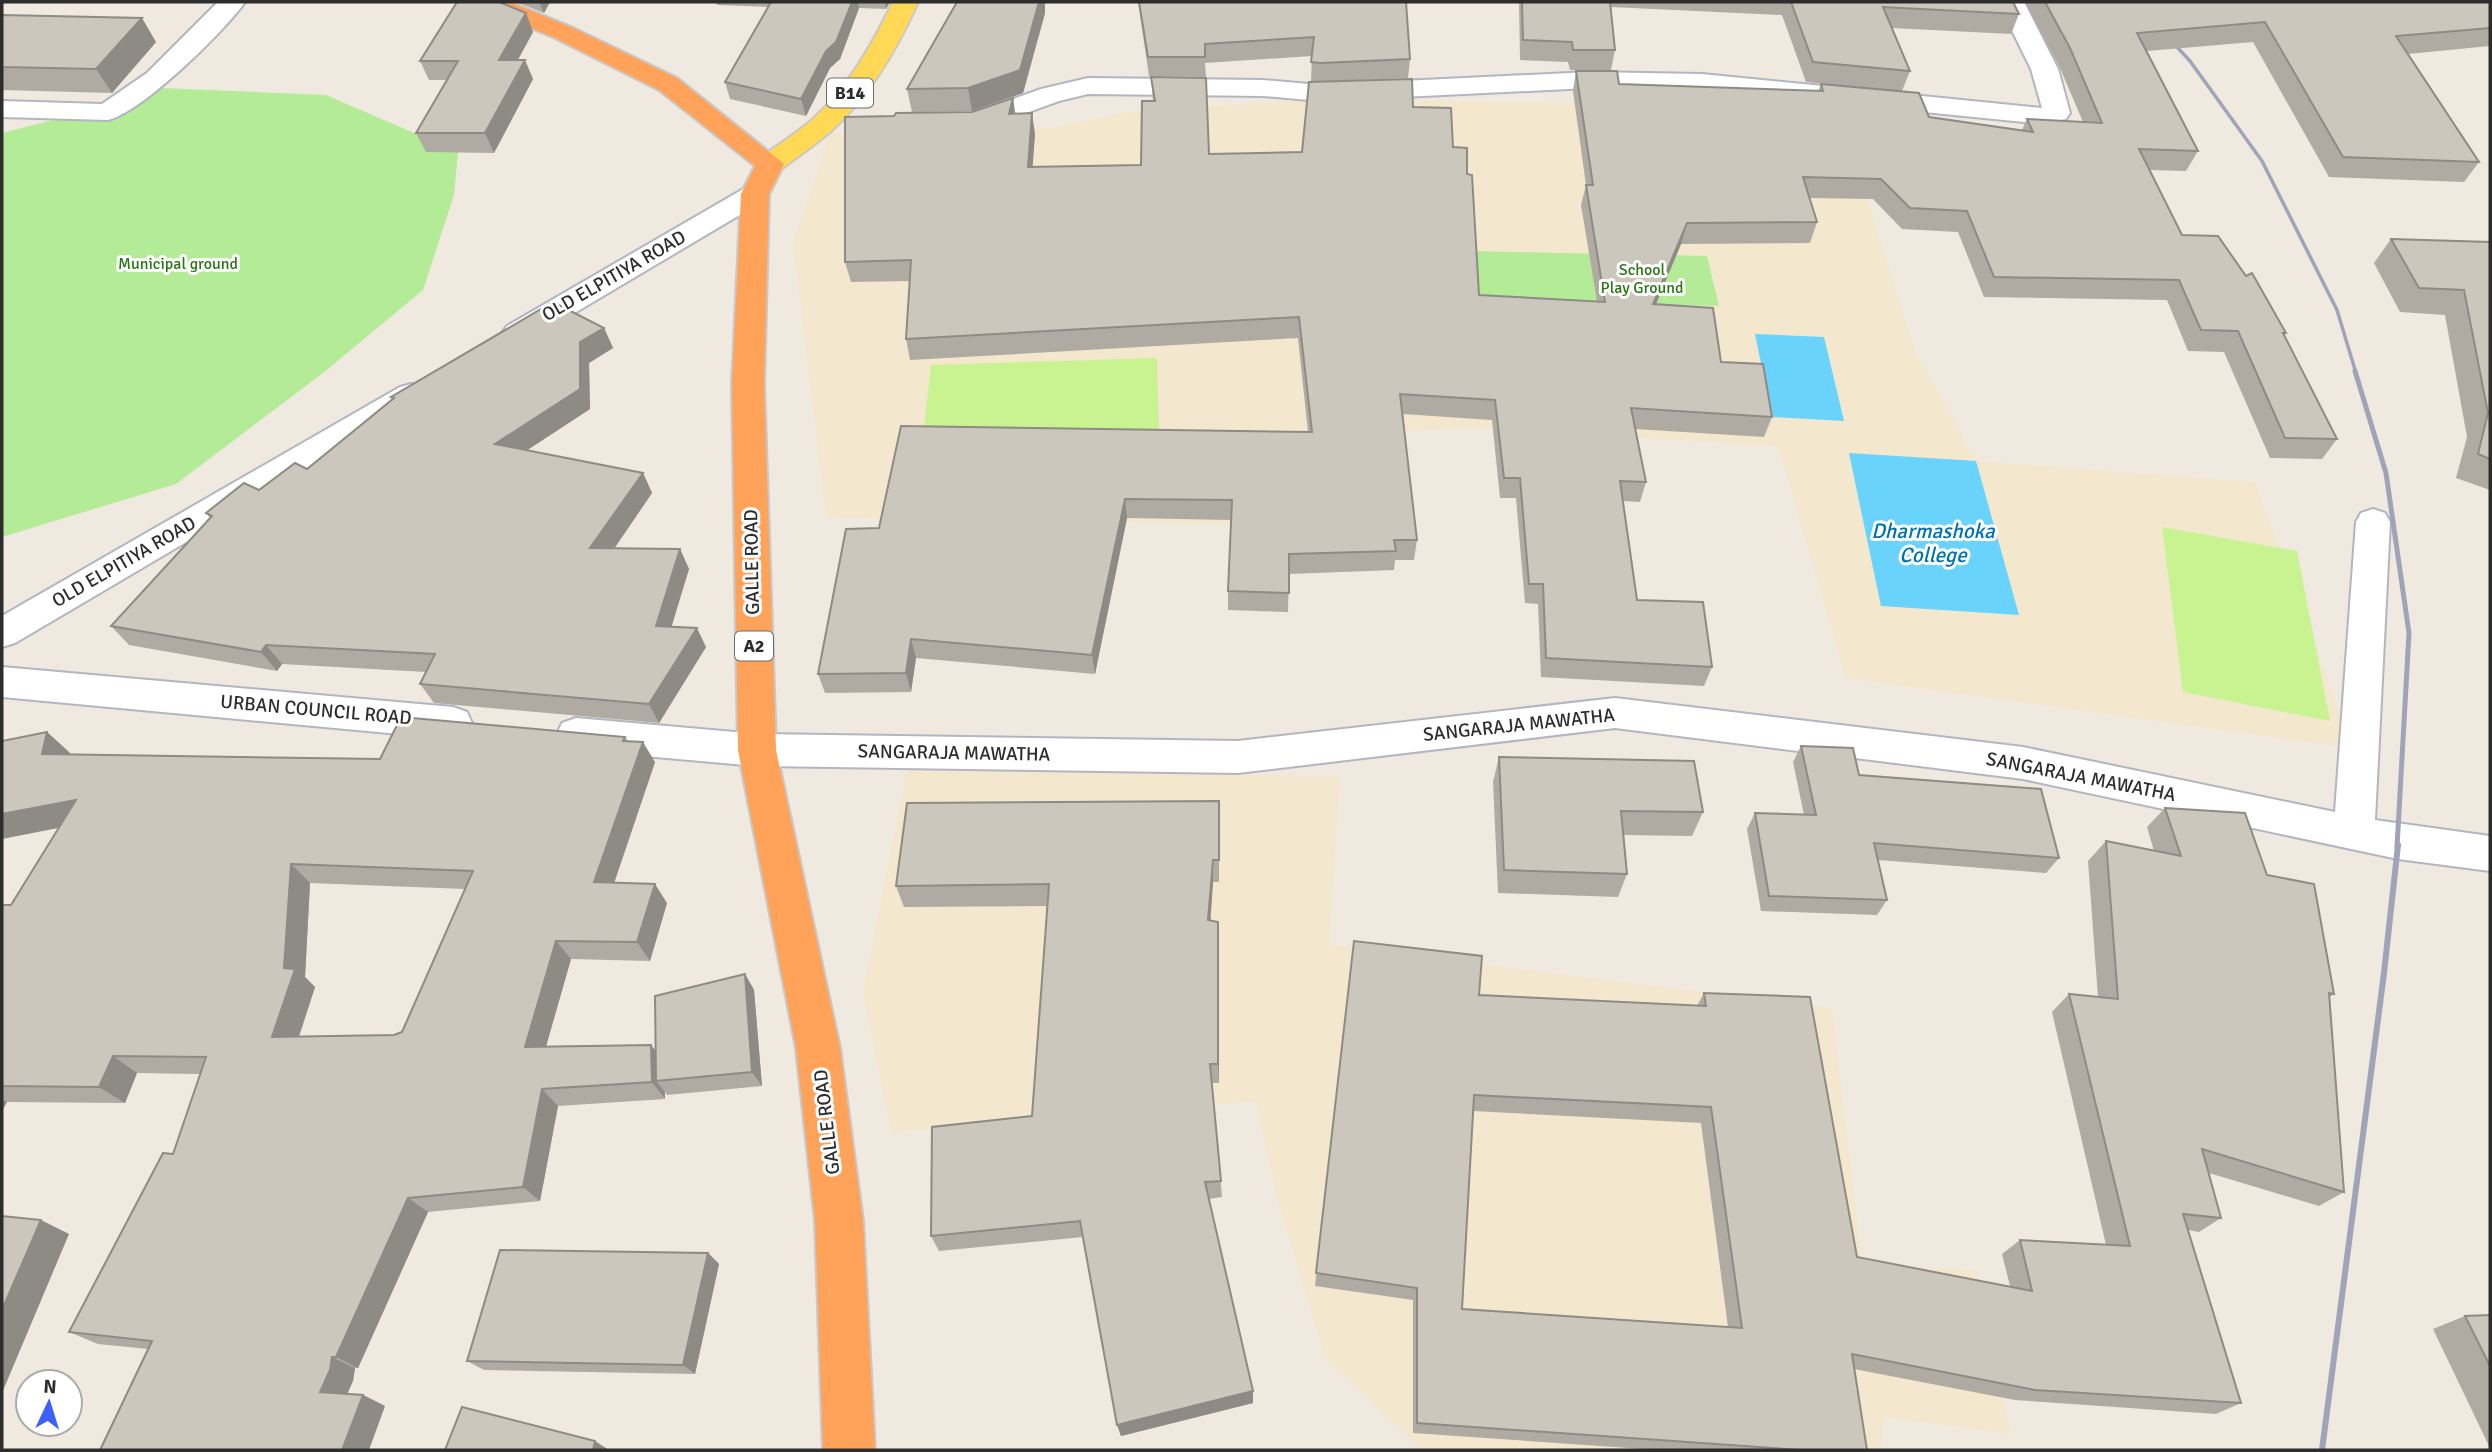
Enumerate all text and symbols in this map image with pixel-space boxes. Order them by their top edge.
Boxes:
road number: B14 [827,78,873,108]
street label: OLD ELPITIYA ROAD [538,225,690,327]
park label: Municipal ground [118,254,238,274]
park label: School Play Ground [1601,260,1683,298]
street label: GALLE ROAD [739,509,765,615]
street label: OLD ELPITIYA ROAD [48,511,200,613]
water label: Dharmashoka College [1871,518,1996,568]
road number: A2 [735,632,773,660]
street label: URBAN COUNCIL ROAD [219,690,413,730]
street label: SANGARAJA MAWATHA [1422,703,1616,747]
street label: SANGARAJA MAWATHA [857,739,1051,767]
street label: SANGARAJA MAWATHA [1984,747,2178,807]
street label: GALLE ROAD [809,1068,845,1176]
north arrow [14,1368,84,1438]
text: N [43,1375,58,1399]

